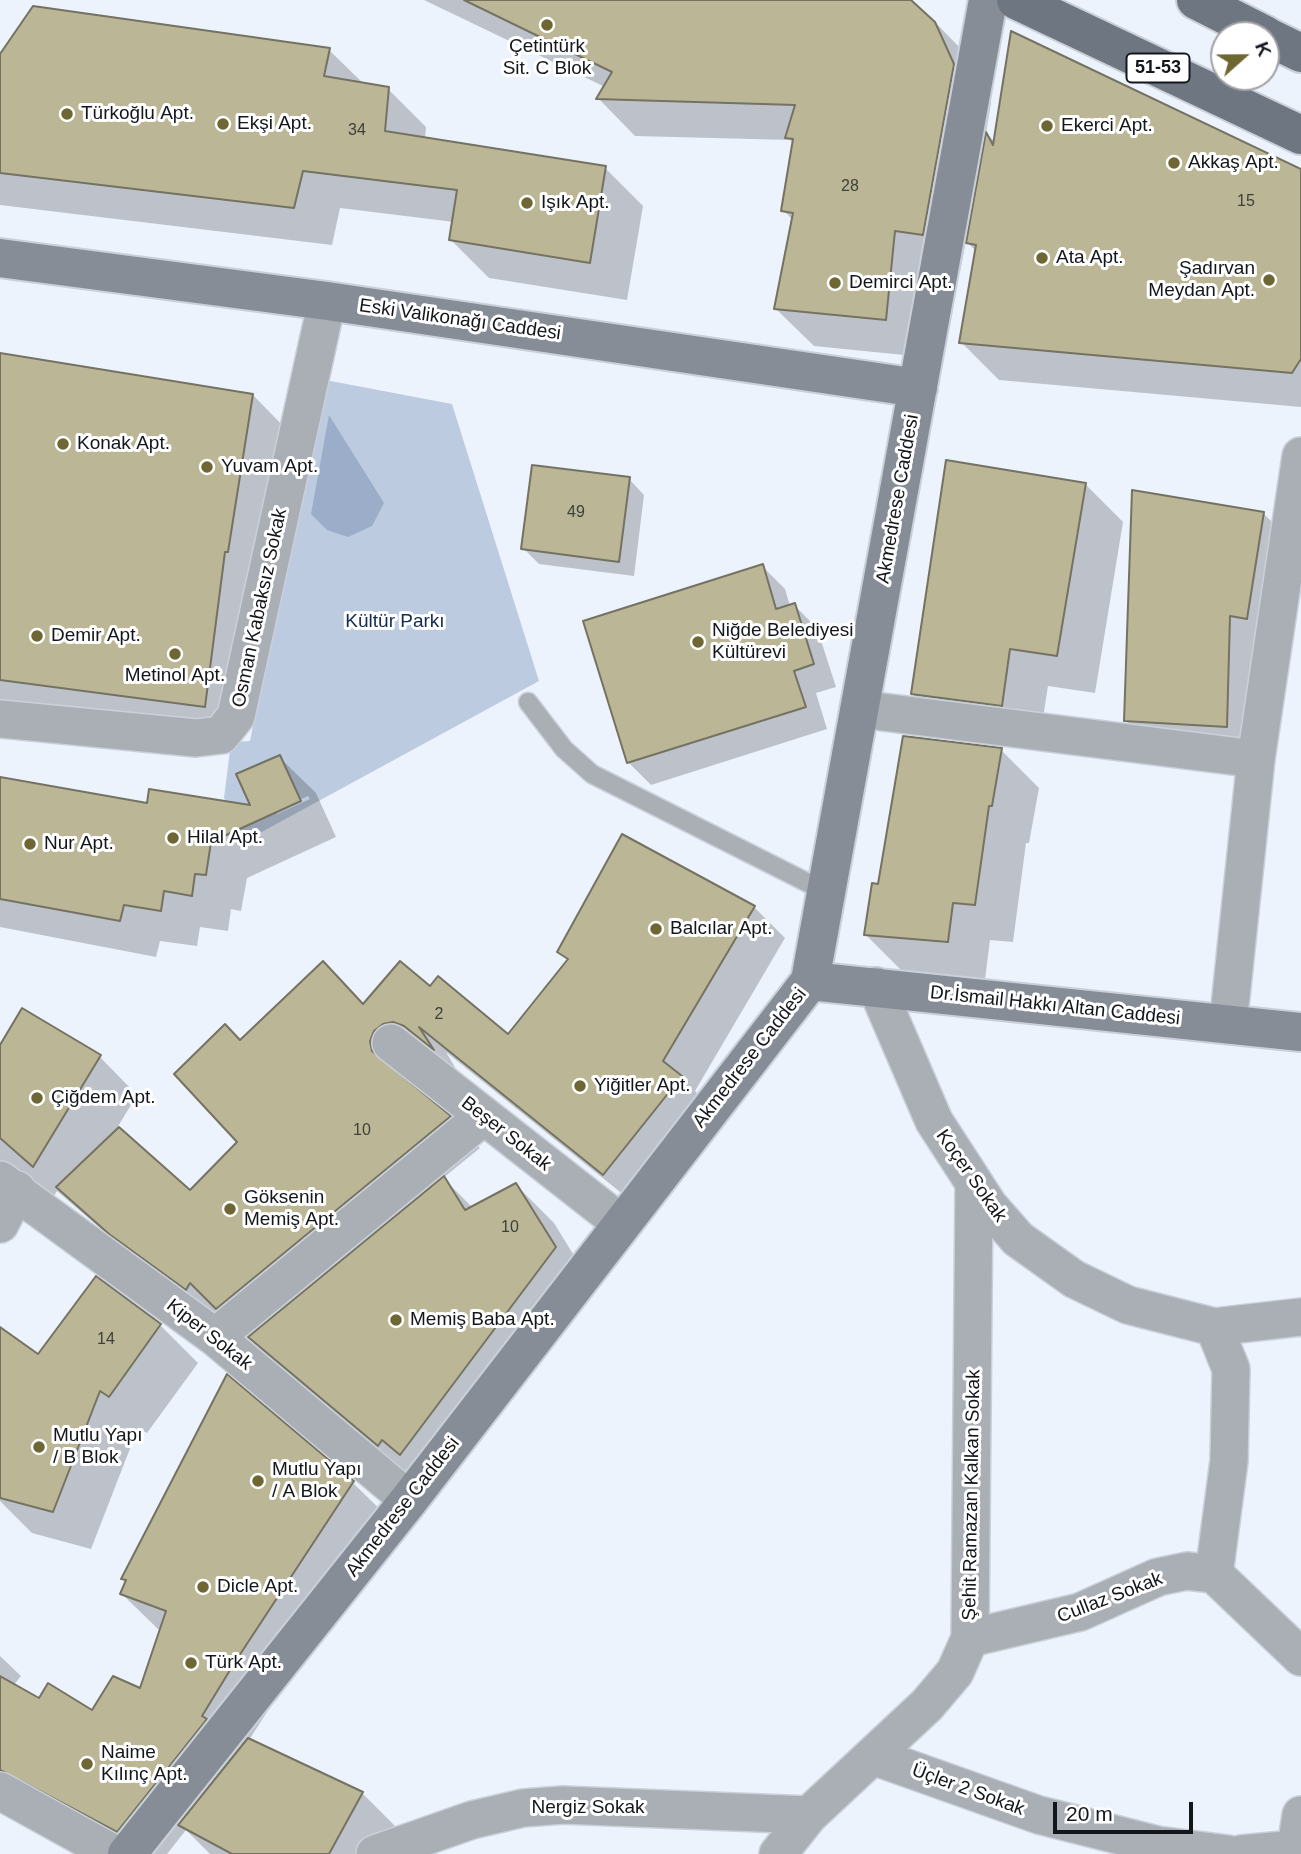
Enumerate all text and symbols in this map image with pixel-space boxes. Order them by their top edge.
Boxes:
marker: Çetintürk Sit. C Blok [539,17,555,33]
north arrow [1210,21,1280,91]
place label: Çetintürk Sit. C Blok [503,36,591,80]
text: K [1251,39,1275,59]
road number: 51-53 [1126,54,1190,82]
place label: Türkoğlu Apt. [81,103,194,125]
marker: Türkoğlu Apt. [59,106,75,122]
place label: Ekşi Apt. [237,113,312,135]
place label: Ekerci Apt. [1061,115,1153,137]
marker: Ekşi Apt. [215,116,231,132]
marker: Ekerci Apt. [1039,118,1055,134]
house number: 34 [348,121,366,141]
place label: Akkaş Apt. [1188,152,1279,174]
marker: Akkaş Apt. [1166,155,1182,171]
house number: 28 [841,177,859,197]
place label: Işık Apt. [541,192,610,214]
house number: 15 [1237,192,1255,212]
marker: Işık Apt. [519,195,535,211]
place label: Ata Apt. [1056,247,1124,269]
marker: Ata Apt. [1034,250,1050,266]
place label: Şadırvan Meydan Apt. [1148,258,1255,302]
place label: Demirci Apt. [849,272,952,294]
marker: Şadırvan Meydan Apt. [1261,272,1277,288]
marker: Demirci Apt. [827,275,843,291]
street label: Eski Valikonağı Caddesi [358,295,562,345]
street label: Akmedrese Caddesi [872,413,924,585]
place label: Konak Apt. [77,433,170,455]
marker: Konak Apt. [55,436,71,452]
place label: Yuvam Apt. [221,456,318,478]
marker: Yuvam Apt. [199,459,215,475]
house number: 49 [567,503,585,523]
street label: Osman Kabaksız Sokak [228,506,292,710]
park label: Kültür Parkı [345,611,445,633]
place label: Niğde Belediyesi Kültürevi [712,620,854,664]
place label: Demir Apt. [51,625,141,647]
marker: Demir Apt. [29,628,45,644]
marker: Niğde Belediyesi Kültürevi [690,634,706,650]
marker: Metinol Apt. [167,646,183,662]
place label: Metinol Apt. [125,665,225,687]
place label: Hilal Apt. [187,827,263,849]
marker: Hilal Apt. [165,830,181,846]
place label: Nur Apt. [44,833,114,855]
marker: Nur Apt. [22,836,38,852]
place label: Balcılar Apt. [670,918,772,940]
marker: Balcılar Apt. [648,921,664,937]
street label: Dr.İsmail Hakkı Altan Caddesi [929,982,1181,1030]
street label: Akmedrese Caddesi [688,984,812,1132]
house number: 2 [435,1005,443,1025]
place label: Yiğitler Apt. [594,1075,690,1097]
marker: Yiğitler Apt. [572,1078,588,1094]
place label: Çiğdem Apt. [51,1087,156,1109]
marker: Çiğdem Apt. [29,1090,45,1106]
street label: Beşer Sokak [457,1092,555,1176]
house number: 10 [353,1121,371,1141]
street label: Koçer Sokak [931,1125,1011,1227]
place label: Göksenin Memiş Apt. [244,1187,339,1231]
marker: Göksenin Memiş Apt. [222,1201,238,1217]
house number: 10 [501,1218,519,1238]
street label: Kiper Sokak [162,1294,256,1376]
place label: Memiş Baba Apt. [410,1309,555,1331]
marker: Memiş Baba Apt. [388,1312,404,1328]
house number: 14 [97,1330,115,1350]
street label: Şehit Ramazan Kalkan Sokak [958,1369,986,1621]
place label: Mutlu Yapı / B Blok [53,1425,142,1469]
street label: Akmedrese Caddesi [341,1433,465,1581]
marker: Mutlu Yapı / B Blok [31,1439,47,1455]
place label: Mutlu Yapı / A Blok [272,1459,361,1503]
marker: Mutlu Yapı / A Blok [250,1473,266,1489]
street label: Cullaz Sokak [1054,1567,1166,1629]
place label: Dicle Apt. [217,1576,298,1598]
marker: Dicle Apt. [195,1579,211,1595]
place label: Türk Apt. [205,1652,282,1674]
marker: Türk Apt. [183,1655,199,1671]
place label: Naime Kılınç Apt. [101,1742,188,1786]
marker: Naime Kılınç Apt. [79,1756,95,1772]
street label: Üçler 2 Sokak [909,1759,1027,1821]
scale bar [1056,1787,1196,1831]
street label: Nergiz Sokak [532,1797,644,1819]
text: 20 m [1066,1802,1113,1825]

